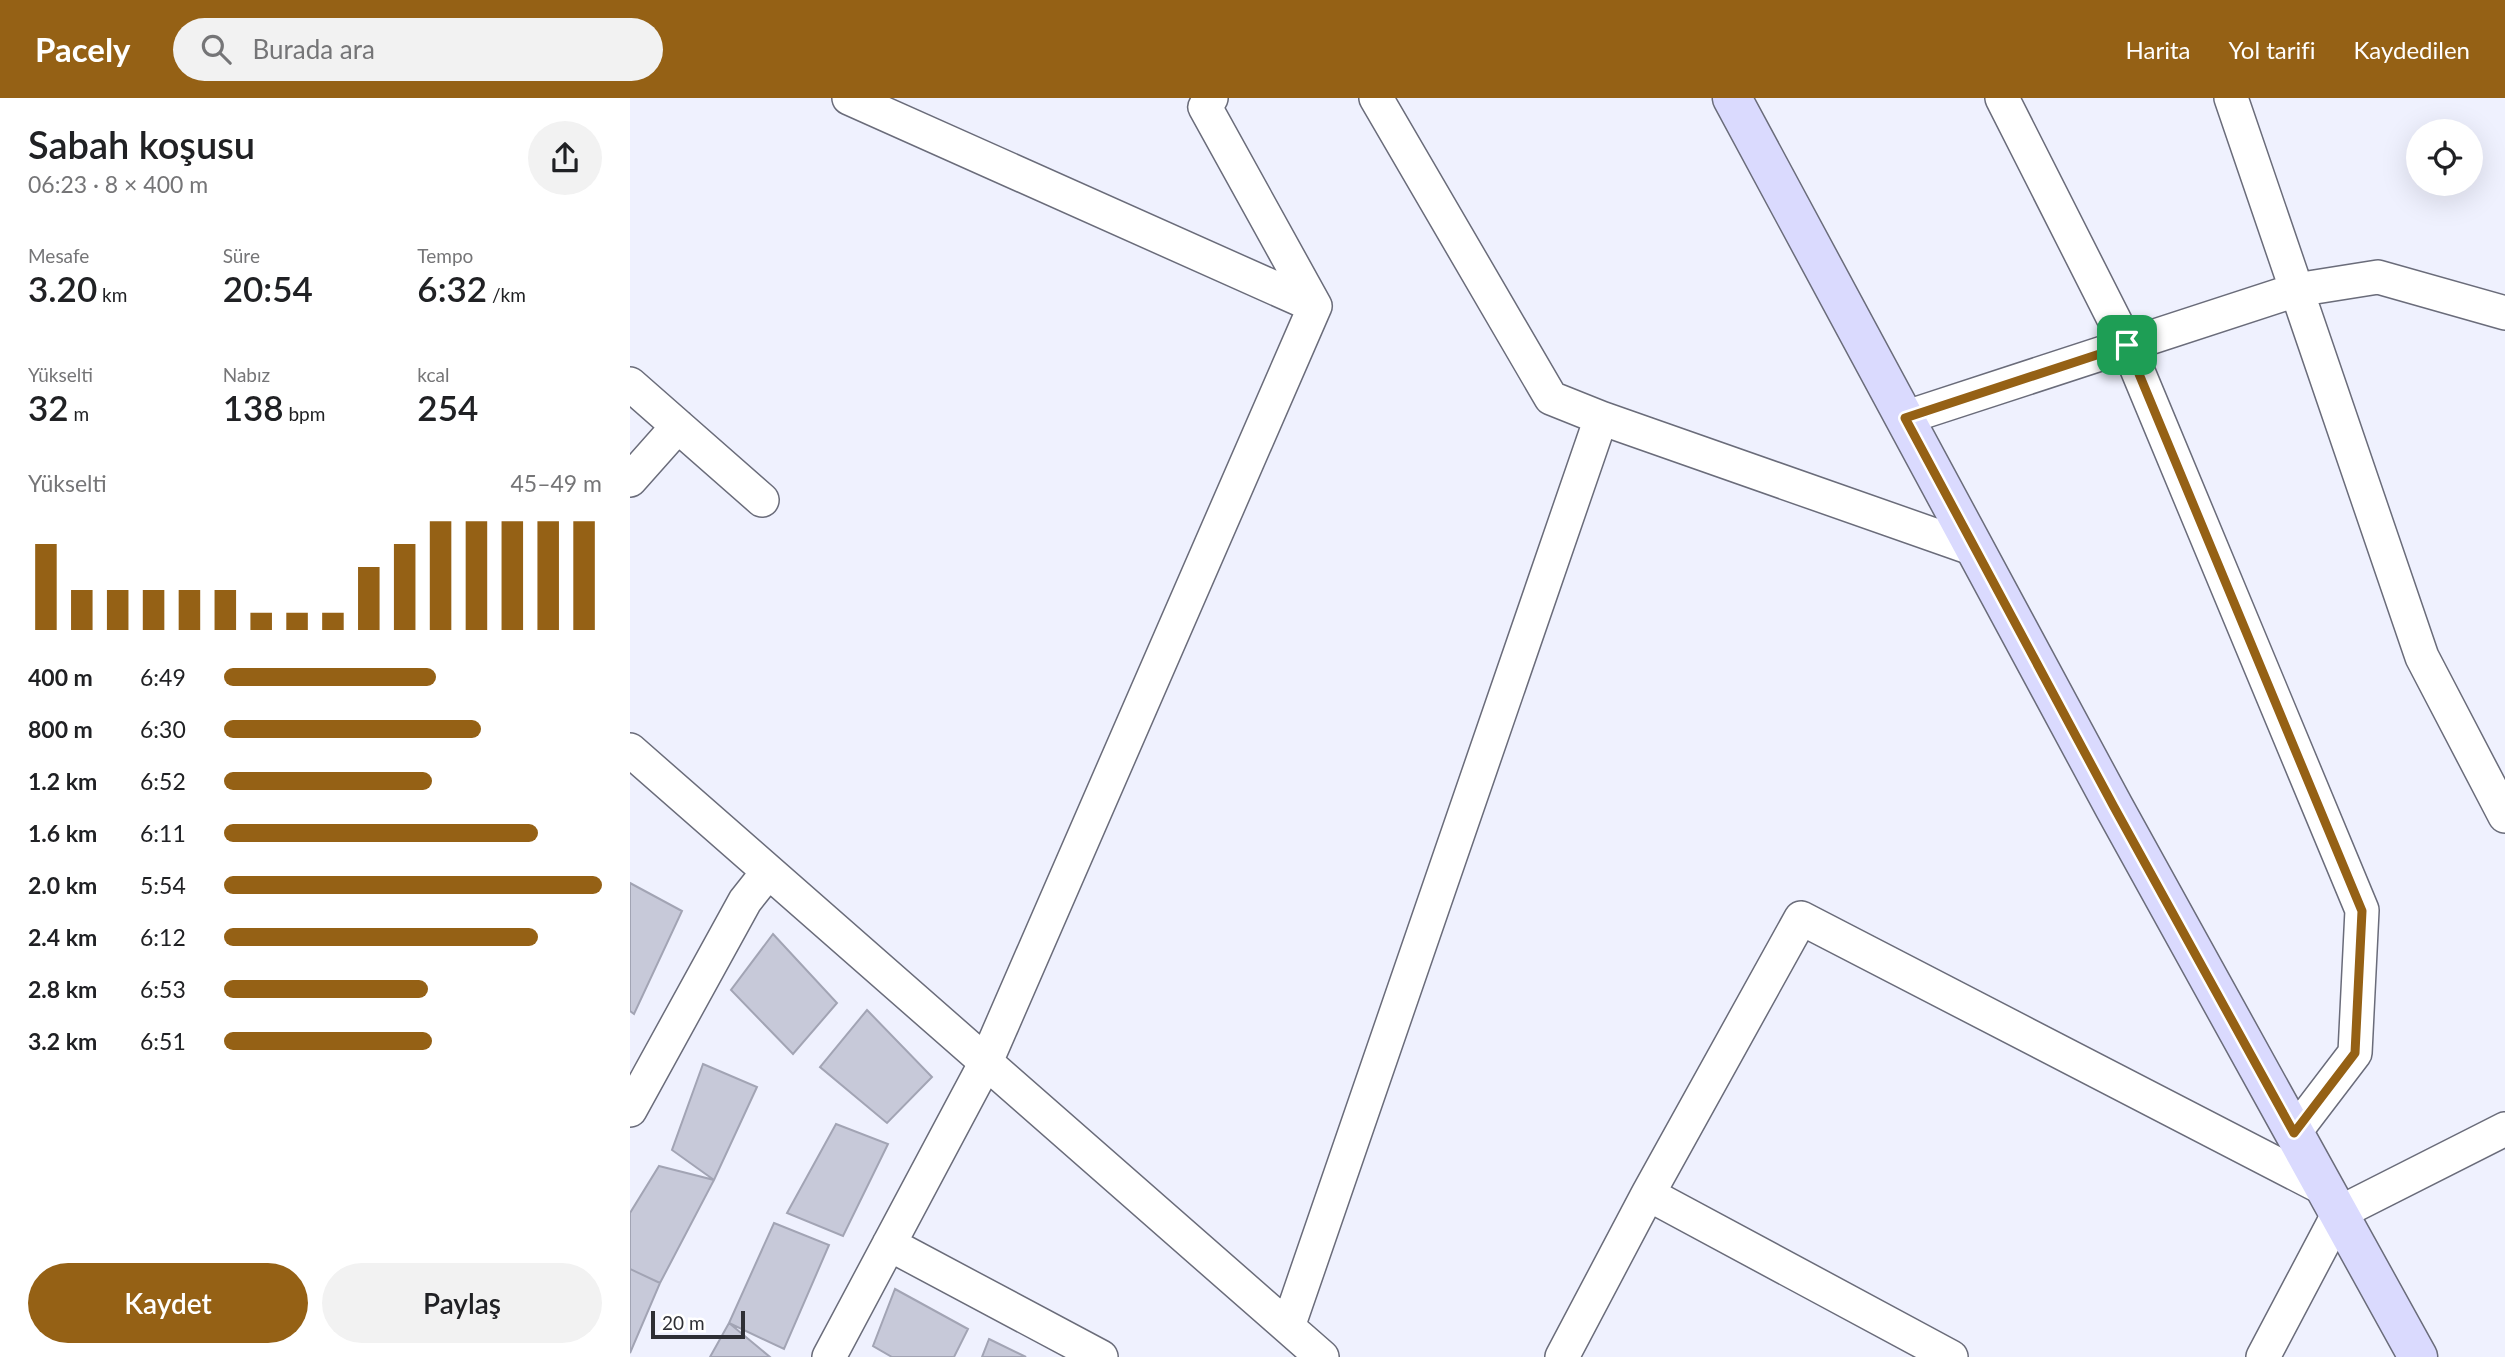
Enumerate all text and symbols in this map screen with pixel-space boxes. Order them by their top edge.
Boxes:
search box [173,18,663,81]
text: Pacely [35,29,131,69]
icon: search [197,30,235,68]
text: Burada ara [253,33,375,65]
text: Harita [2126,35,2190,64]
text: Yol tarifi [2228,35,2315,64]
text: Kaydedilen [2353,35,2470,64]
map controls [2406,119,2483,196]
button: locate [2406,119,2483,196]
text: Sabah koşusu [28,121,255,167]
button: share [528,121,602,195]
text: 06:23 · 8 × 400 m [28,170,208,198]
text: Mesafe [28,244,89,267]
text: Süre [223,244,260,267]
text: Tempo [417,244,473,267]
text: 3.20 [28,267,97,309]
text: 20:54 [223,267,313,309]
text: 6:32 [417,267,487,309]
text: km [97,283,127,306]
text: /km [487,283,526,306]
pin [2097,315,2157,375]
icon: arrive [2108,326,2146,364]
text: Yükselti [28,363,93,386]
text: Nabız [223,363,270,386]
text: kcal [417,363,449,386]
text: 32 [28,386,69,428]
text: 138 [223,386,284,428]
text: 254 [417,386,478,428]
text: m [69,402,89,425]
text: bpm [284,402,325,425]
text: Yükselti [28,469,107,497]
text: 45–49 m [510,469,602,497]
text: 400 m [28,663,93,691]
text: 6:49 [140,663,186,691]
text: 800 m [28,715,93,743]
text: 6:30 [140,715,186,743]
text: 1.2 km [28,767,97,795]
text: 6:52 [140,767,186,795]
text: 1.6 km [28,819,97,847]
text: 6:11 [140,819,186,847]
text: 2.0 km [28,871,97,899]
text: 5:54 [140,871,186,899]
text: 2.4 km [28,923,97,951]
text: 6:12 [140,923,186,951]
text: 2.8 km [28,975,97,1003]
text: 6:53 [140,975,186,1003]
text: 3.2 km [28,1027,97,1055]
text: 6:51 [140,1027,186,1055]
button: Kaydet [28,1263,308,1343]
button: Paylaş [322,1263,602,1343]
scale bar [651,1308,746,1340]
text: 20 m [662,1311,705,1334]

